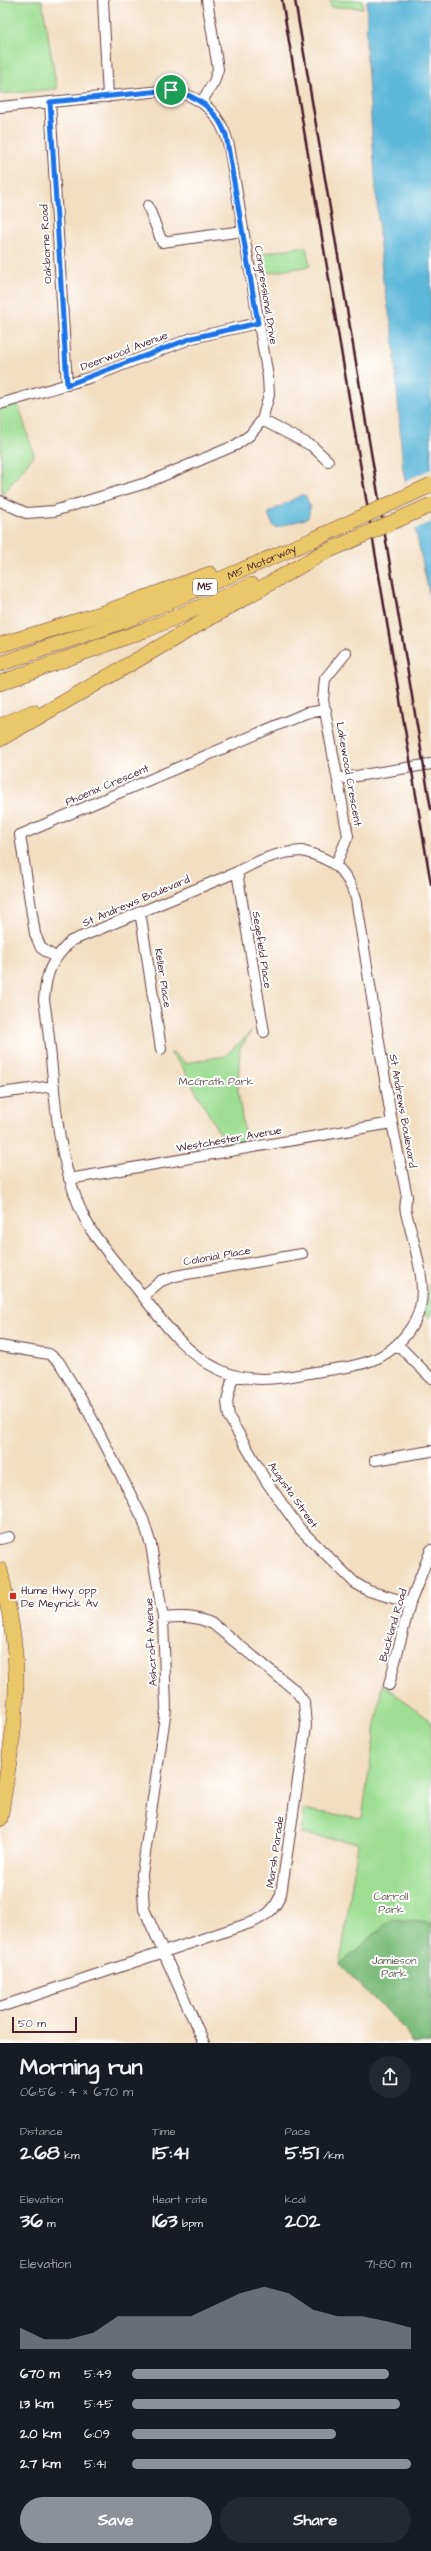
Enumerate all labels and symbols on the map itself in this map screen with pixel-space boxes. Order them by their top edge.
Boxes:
pin [154,73,188,107]
street label: Oakborne Road [36,204,56,284]
street label: Congressional Drive [250,245,281,346]
street label: Deerwood Avenue [78,327,170,375]
street label: M5 Motorway [225,540,299,583]
road number: M5 [193,579,217,595]
street label: Lakewood Crescent [332,721,366,828]
street label: Phoenix Crescent [63,760,152,809]
street label: St Andrews Boulevard [80,871,192,930]
street label: Segefield Place [248,910,276,990]
street label: Keller Place [151,947,175,1009]
street label: St Andrews Boulevard [386,1053,420,1169]
park label: McGrath Park [178,1074,254,1089]
street label: Westchester Avenue [175,1122,283,1156]
street label: Colonial Place [182,1243,252,1269]
street label: Augusta Street [264,1459,322,1532]
place label: Hume Hwy opp De Meyrick Av [21,1583,98,1612]
street label: Buckland Road [375,1586,411,1663]
marker: Hume Hwy opp De Meyrick Av [8,1591,18,1601]
street label: Ashcroft Avenue [141,1597,161,1687]
street label: Marsh Parade [263,1815,287,1889]
park label: Carroll Park [373,1889,409,1917]
park label: Jamieson Park [372,1953,417,1981]
scale bar [12,2015,77,2034]

